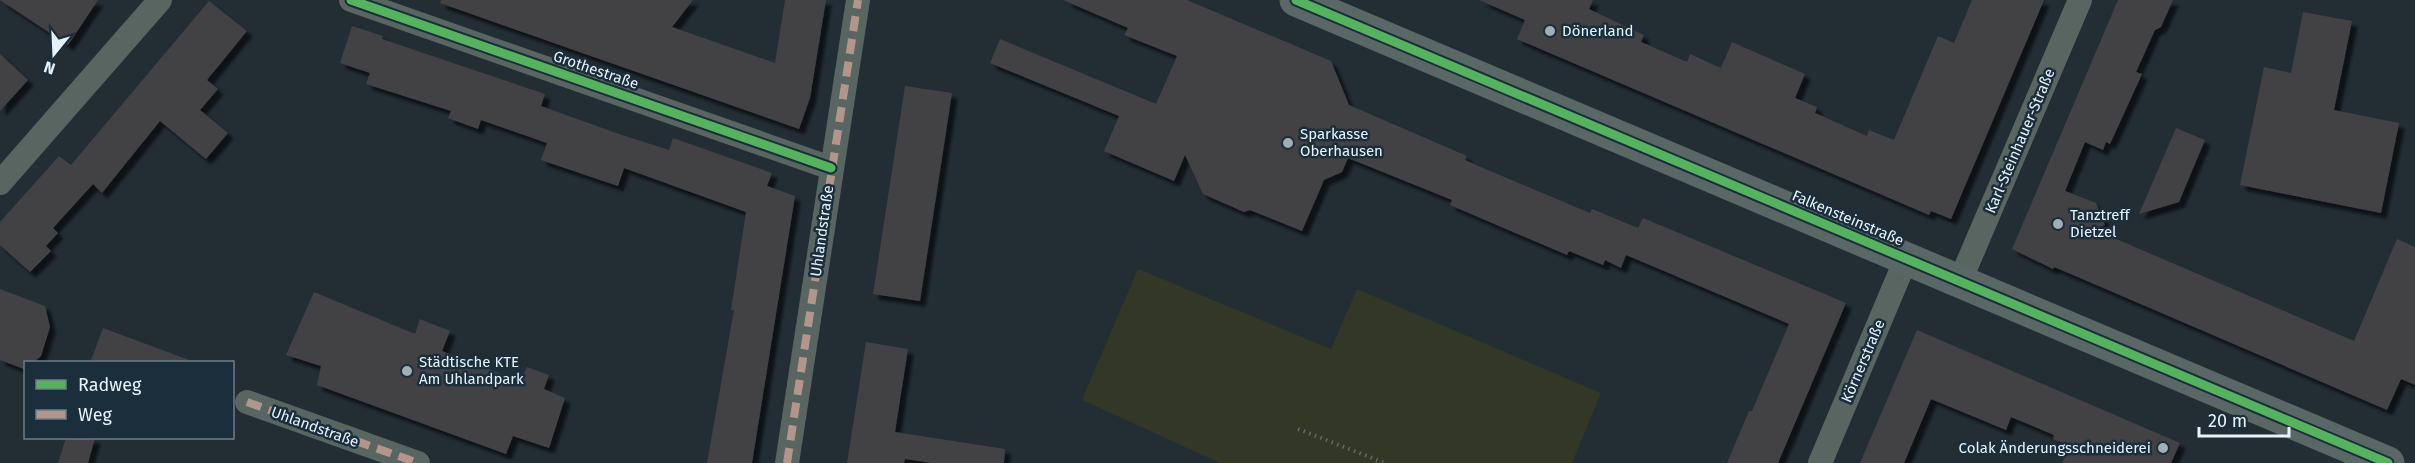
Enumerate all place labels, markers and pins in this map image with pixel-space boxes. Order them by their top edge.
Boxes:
place label: Dönerland [1562,22,1633,40]
marker: Dönerland [1543,24,1557,38]
place label: Sparkasse Oberhausen [1300,125,1383,160]
marker: Sparkasse Oberhausen [1281,136,1295,150]
place label: Tanztreff Dietzel [2070,206,2130,241]
marker: Tanztreff Dietzel [2051,217,2065,231]
place label: Städtische KTE Am Uhlandpark [419,353,524,388]
marker: Städtische KTE Am Uhlandpark [400,364,414,378]
place label: Colak Änderungsschneiderei [1959,439,2151,457]
marker: Colak Änderungsschneiderei [2156,441,2170,455]

